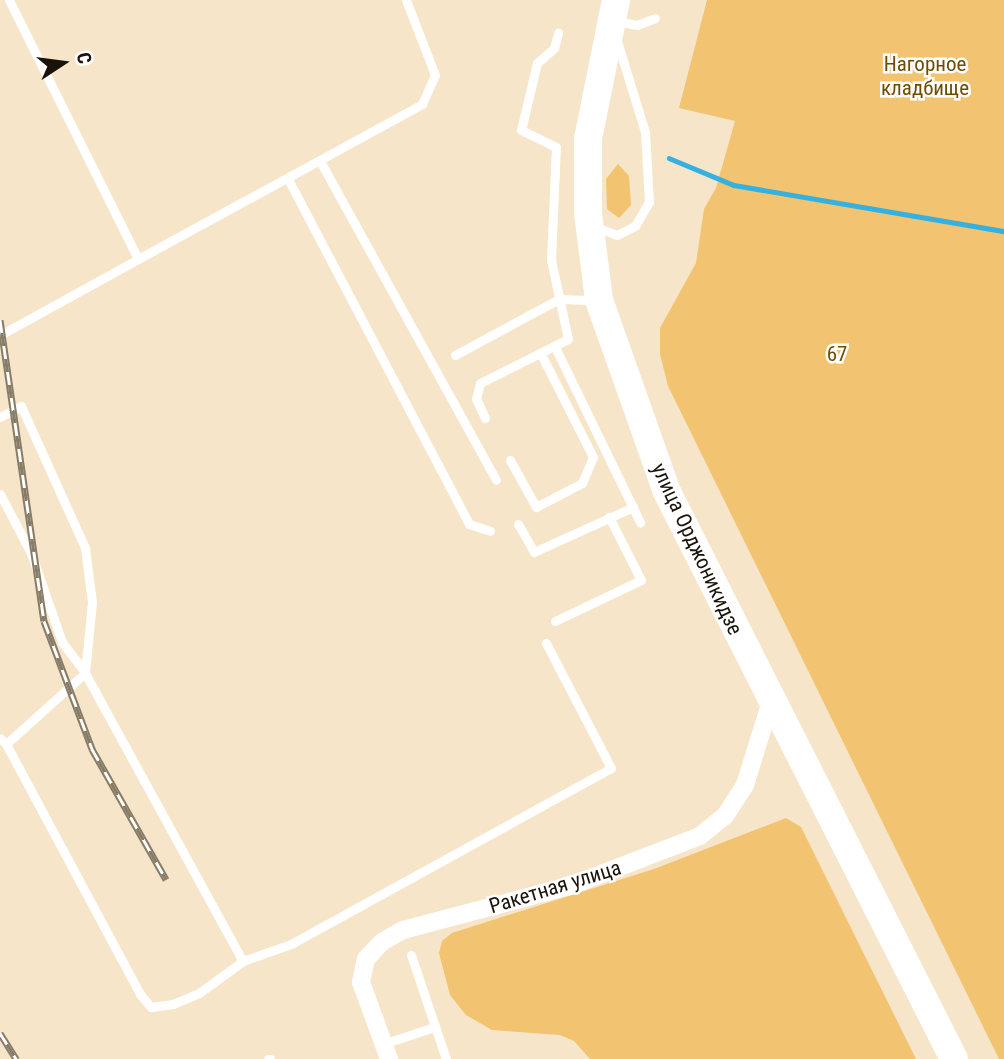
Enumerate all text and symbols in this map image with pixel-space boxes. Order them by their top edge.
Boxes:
north arrow [28,28,98,98]
text: С [72,50,96,66]
park label: Нагорное кладбище [881,51,969,101]
park label: 67 [827,341,847,367]
street label: улица Орджоникидзе [646,459,748,639]
street label: Ракетная улица [486,855,624,919]

